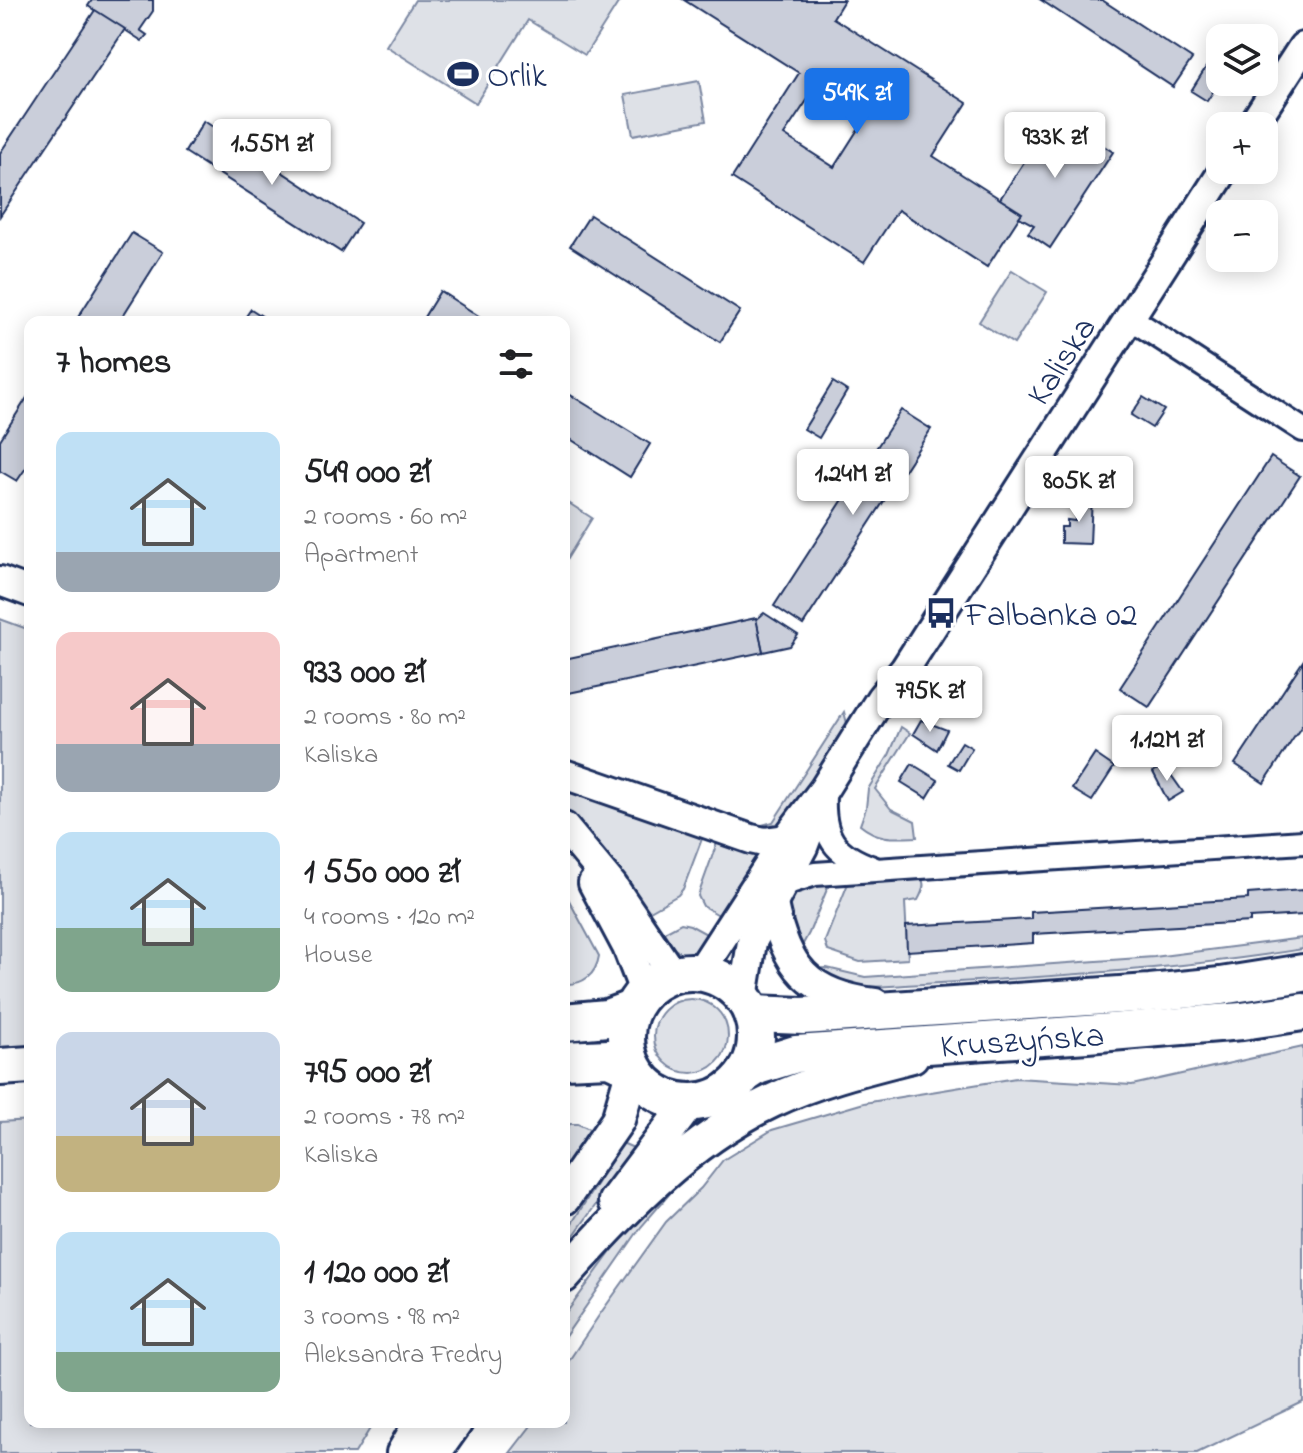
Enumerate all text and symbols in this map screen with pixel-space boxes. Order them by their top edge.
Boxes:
map controls [1206,24,1278,272]
button: layers [1206,24,1278,96]
place label: Orlik [487,53,547,103]
sports icon: Orlik [446,57,480,91]
pin: 549K zł [783,68,931,136]
text: 549K zł [822,75,892,113]
pin: 933K zł [981,112,1129,180]
button: + [1206,112,1278,184]
pin: 1.55M zł [189,119,355,187]
text: 933K zł [1022,119,1088,157]
text: 1.55M zł [231,126,313,164]
button: − [1206,200,1278,272]
street label: Kaliska [1016,308,1111,417]
text: 7 homes [56,339,171,389]
icon: filters [494,342,538,386]
text: 549 000 zł [304,449,431,499]
pin: 1.24M zł [770,449,936,517]
text: 1.24M zł [815,456,891,494]
pin: 805K zł [1005,456,1153,524]
text: 805K zł [1043,463,1115,501]
icon: home [120,464,216,560]
text: 2 rooms · 60 m² [304,499,468,537]
text: Apartment [304,537,418,575]
place label: Falbanka 02 [964,592,1138,642]
bus stop icon: Falbanka 02 [924,596,958,630]
text: 933 000 zł [304,649,425,699]
icon: home [120,664,216,760]
pin: 795K zł [856,666,1004,734]
text: 795K zł [895,673,965,711]
text: 2 rooms · 80 m² [304,699,466,737]
pin: 1.12M zł [1084,715,1250,783]
text: 1.12M zł [1130,722,1204,760]
text: Kaliska [304,737,378,775]
text: 1 550 000 zł [304,849,460,899]
icon: home [120,864,216,960]
text: 4 rooms · 120 m² [304,899,475,937]
text: House [304,937,372,975]
street label: Kruszyńska [939,1012,1106,1074]
text: 795 000 zł [304,1049,431,1099]
icon: home [120,1064,216,1160]
text: 2 rooms · 78 m² [304,1099,465,1137]
text: Kaliska [304,1137,378,1175]
text: 1 120 000 zł [304,1249,449,1299]
icon: home [120,1264,216,1360]
text: 3 rooms · 98 m² [304,1299,460,1337]
text: Aleksandra Fredry [304,1337,502,1375]

